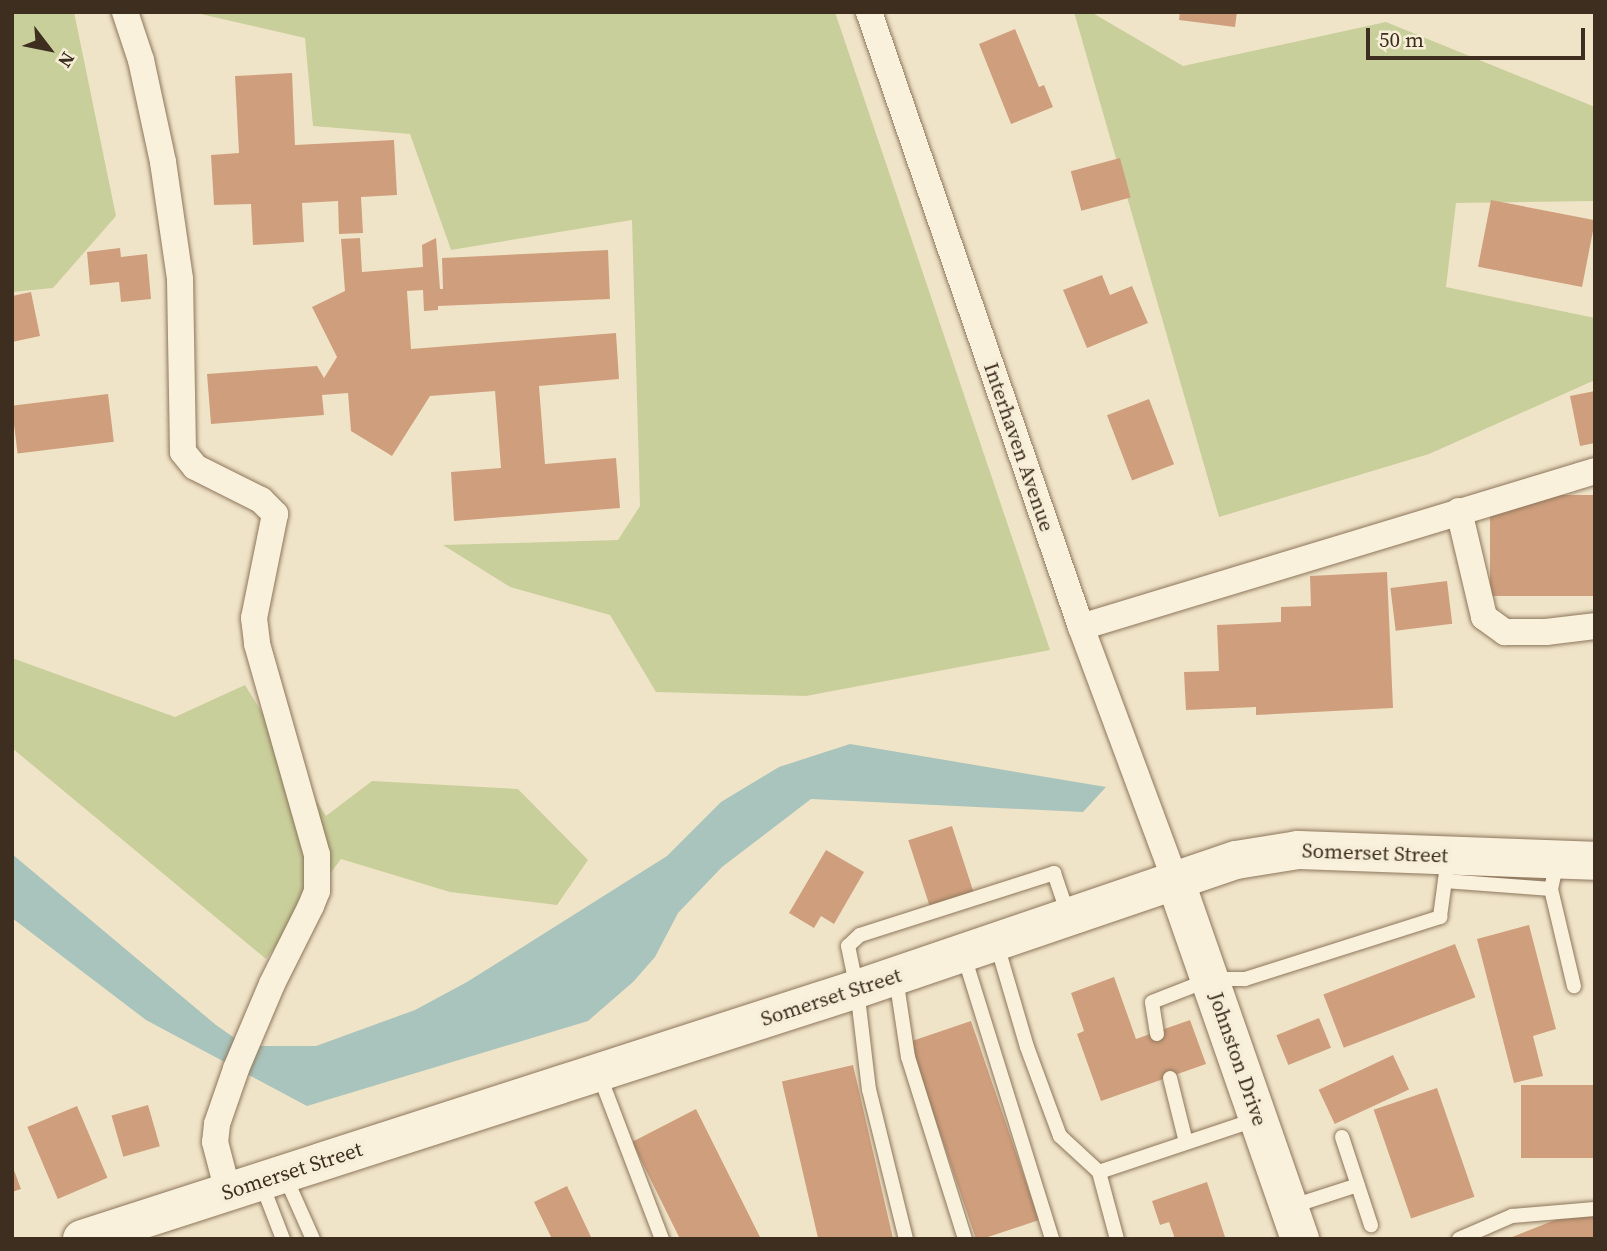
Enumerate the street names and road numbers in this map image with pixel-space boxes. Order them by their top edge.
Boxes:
street label: Interhaven Avenue [978,359,1060,535]
street label: Somerset Street [1301,838,1449,868]
street label: Somerset Street [757,962,905,1032]
street label: Johnston Drive [1203,989,1273,1129]
street label: Somerset Street [218,1136,366,1206]

